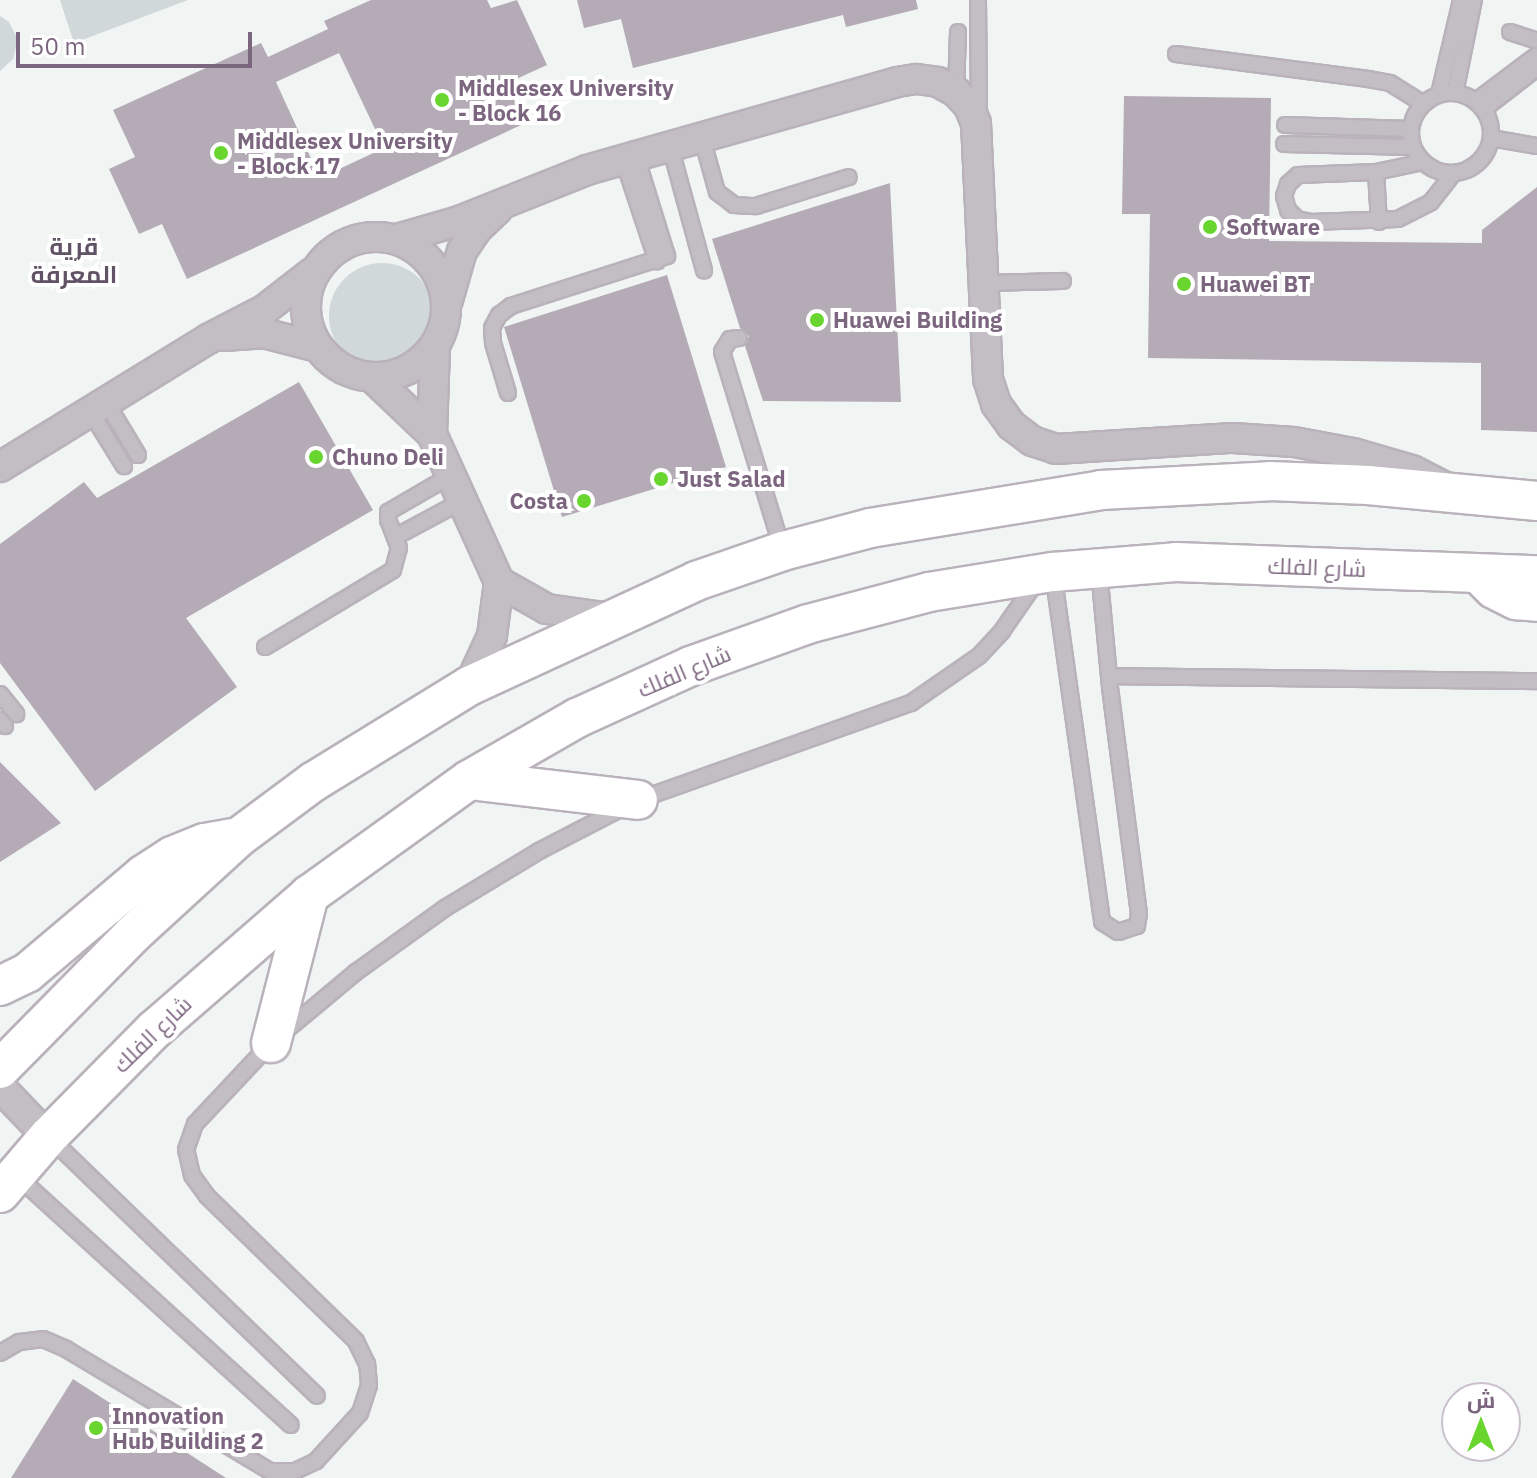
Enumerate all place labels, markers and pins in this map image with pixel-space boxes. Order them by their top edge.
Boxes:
place label: Middlesex University - Block 16 [458,74,674,126]
marker: Middlesex University - Block 16 [433,91,451,109]
place label: Middlesex University - Block 17 [237,127,453,178]
marker: Middlesex University - Block 17 [212,144,230,162]
place label: Software [1226,214,1320,240]
marker: Software [1201,218,1219,236]
place label: Huawei BT [1200,271,1311,297]
marker: Huawei BT [1175,275,1193,293]
place label: Huawei Building [833,307,1002,333]
marker: Huawei Building [808,311,826,329]
place label: Chuno Deli [332,444,444,470]
marker: Chuno Deli [307,448,325,466]
place label: Just Salad [677,466,786,492]
marker: Just Salad [652,470,670,488]
place label: Costa [509,488,568,514]
marker: Costa [575,492,593,510]
place label: Innovation Hub Building 2 [112,1402,264,1454]
marker: Innovation Hub Building 2 [87,1419,105,1437]

